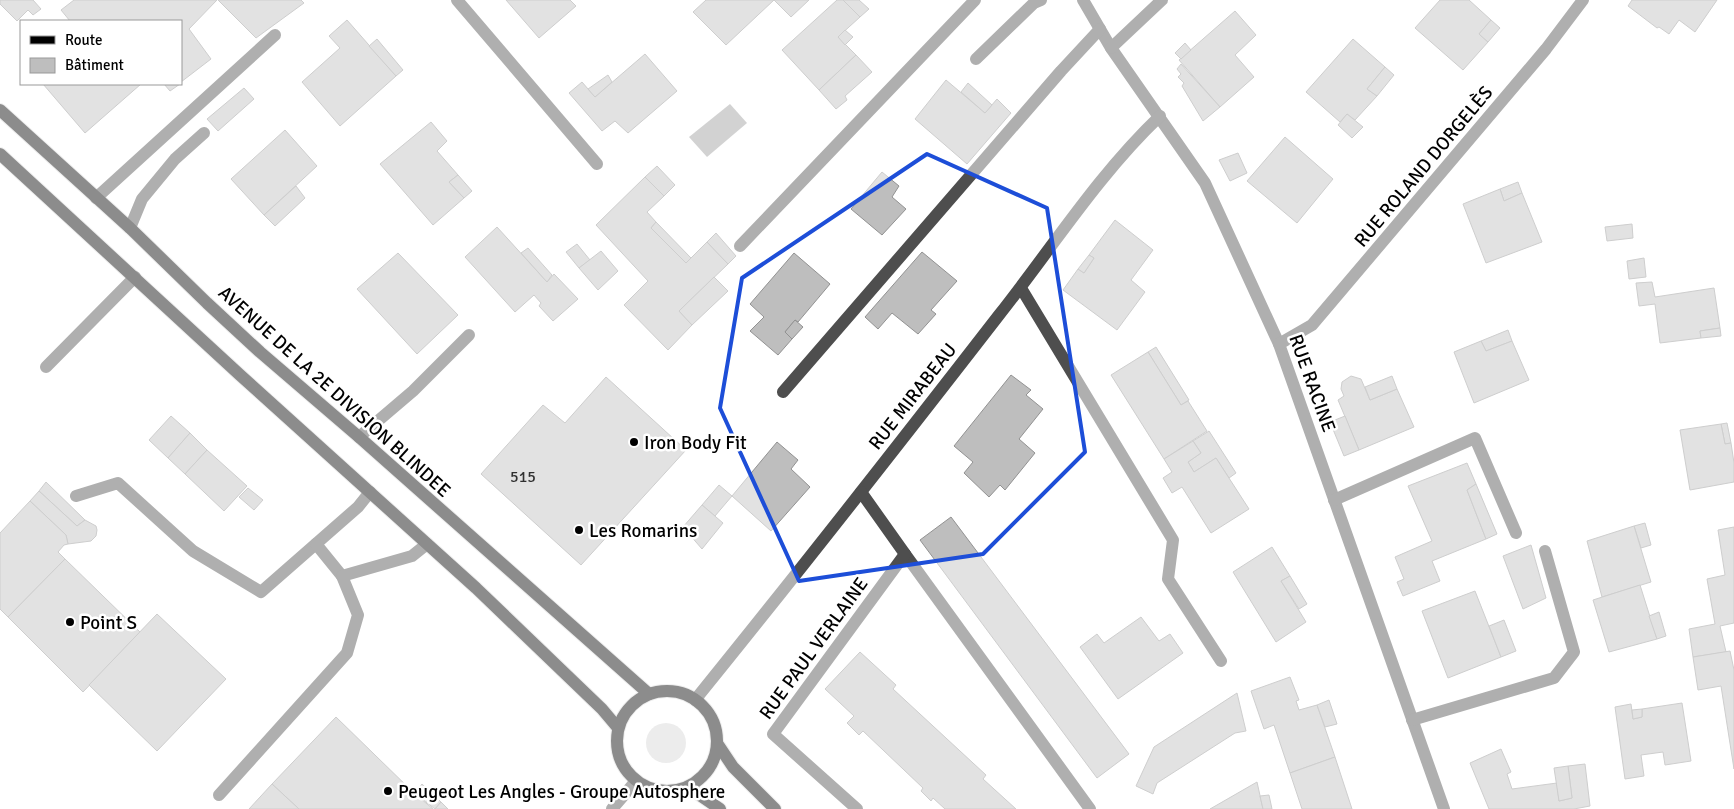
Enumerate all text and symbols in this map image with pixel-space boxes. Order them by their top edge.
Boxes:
legend [20,20,182,85]
text: Route [65,31,102,49]
text: Bâtiment [65,56,124,74]
street label: RUE ROLAND DORGELÈS [1349,81,1498,252]
street label: AVENUE DE LA 2E DIVISION BLINDEE [213,281,455,503]
street label: RUE RACINE [1283,331,1341,436]
street label: RUE MIRABEAU [864,338,962,455]
place label: Iron Body Fit [644,431,747,455]
marker: Iron Body Fit [628,436,640,448]
house number: 515 [510,467,536,487]
place label: Les Romarins [589,519,697,543]
marker: Les Romarins [573,524,585,536]
street label: RUE PAUL VERLAINE [754,573,873,724]
place label: Point S [80,611,137,635]
marker: Point S [64,616,76,628]
place label: Peugeot Les Angles - Groupe Autosphere [398,780,725,804]
marker: Peugeot Les Angles - Groupe Autosphere [382,785,394,797]

